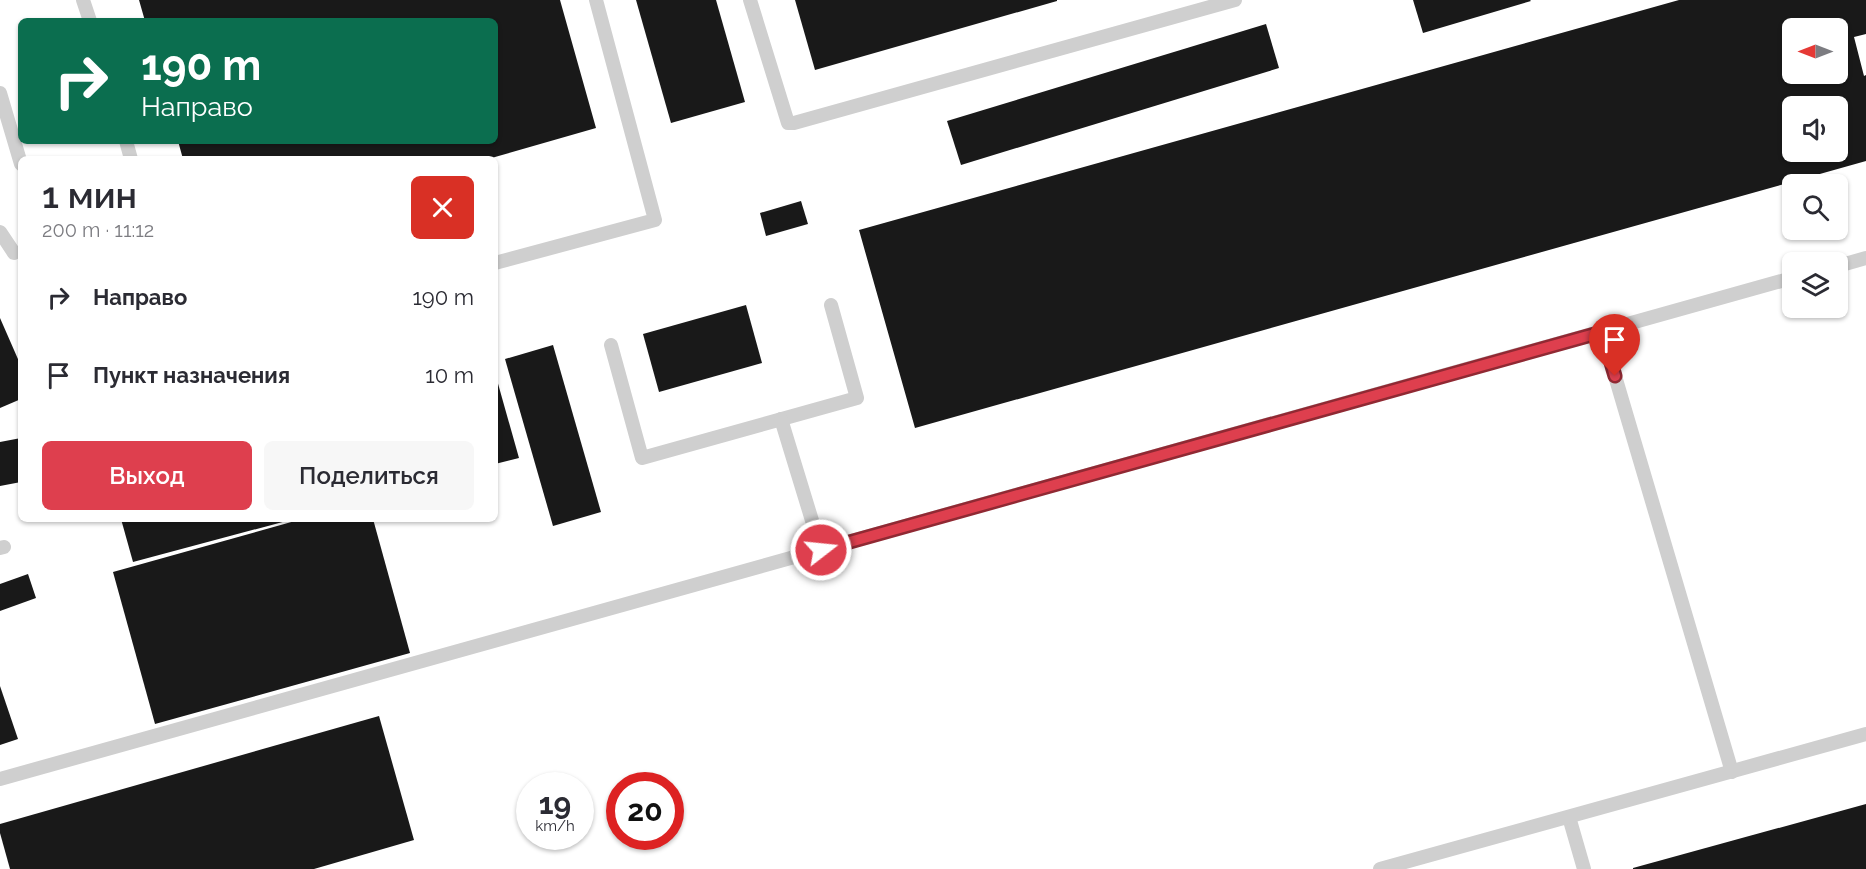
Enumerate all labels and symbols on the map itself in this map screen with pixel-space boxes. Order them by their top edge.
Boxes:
north arrow [1782,18,1848,84]
pin [1589,314,1640,376]
position arrow [789,518,853,582]
speed limit sign: 20 [606,772,684,850]

